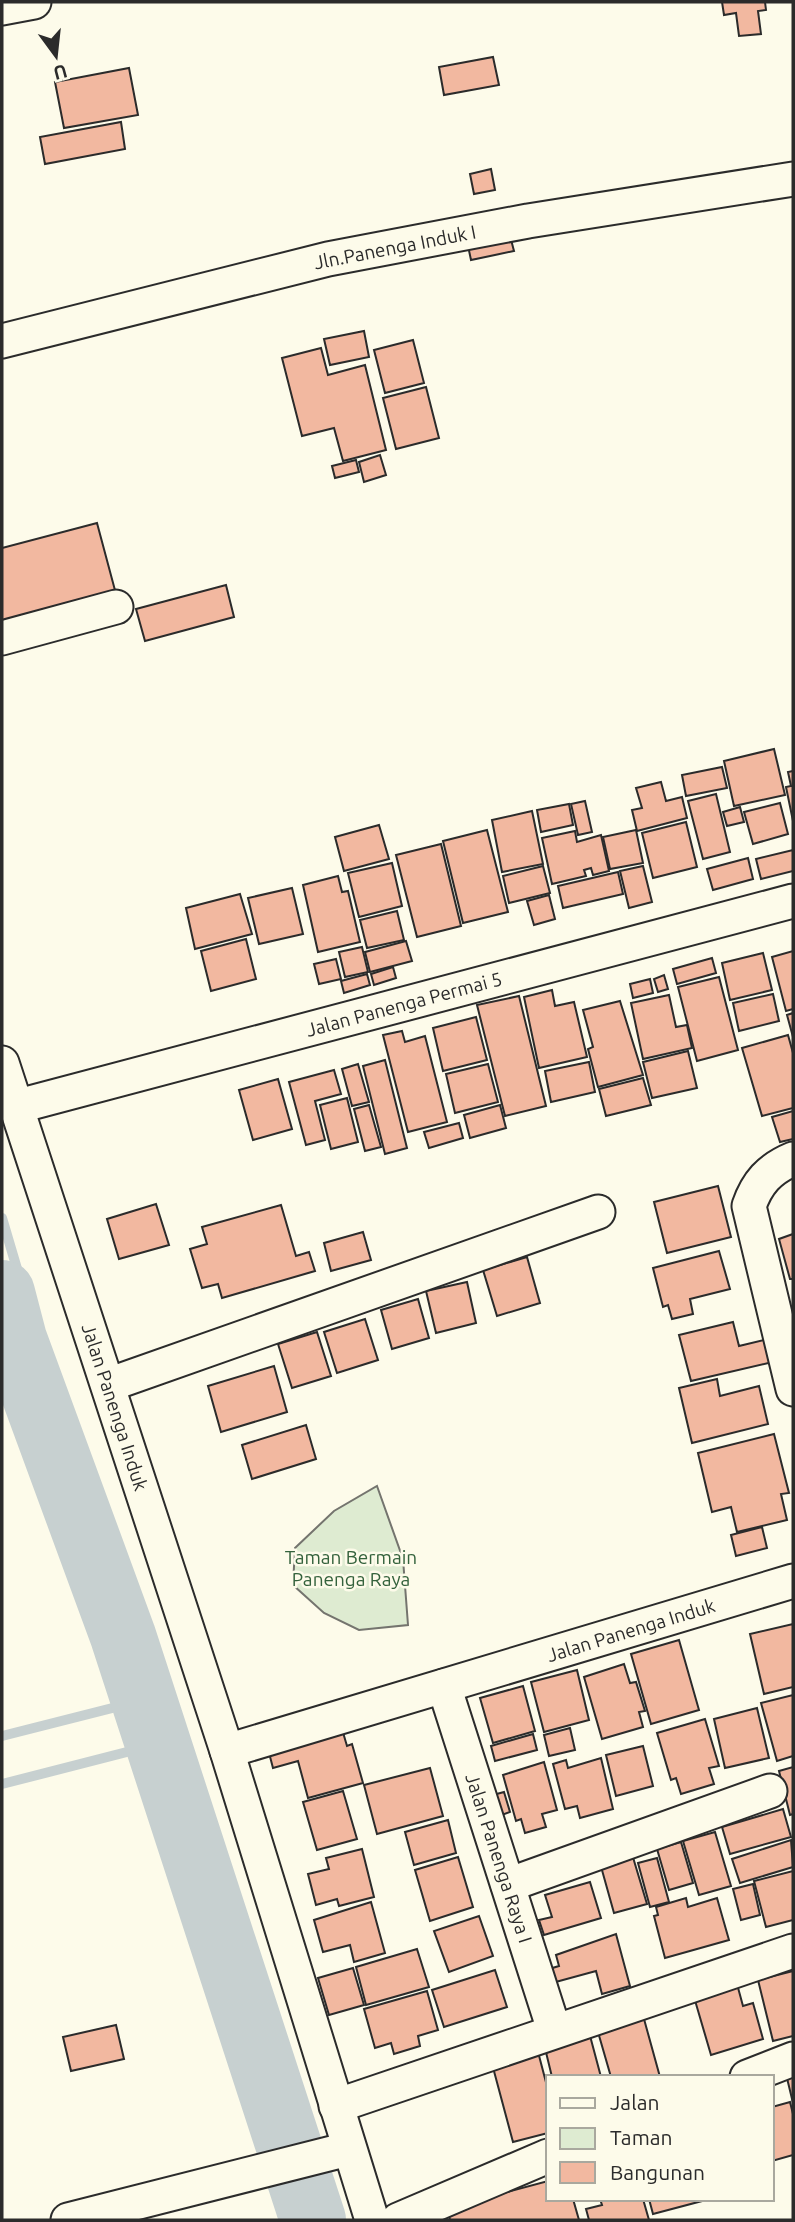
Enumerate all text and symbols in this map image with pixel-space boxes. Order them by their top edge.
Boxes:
north arrow [21,21,91,91]
text: U [51,60,70,85]
street label: Jln.Panenga Induk I [312,221,478,273]
street label: Jalan Panenga Permai 5 [304,967,504,1041]
street label: Jalan Panenga Induk [78,1321,153,1494]
park label: Taman Bermain Panenga Raya [285,1546,417,1590]
street label: Jalan Panenga Induk [544,1594,718,1666]
street label: Jalan Panenga Raya I [461,1770,537,1946]
legend [546,2075,774,2201]
text: Jalan [610,2090,659,2114]
text: Taman [610,2125,673,2149]
text: Bangunan [610,2160,705,2184]

